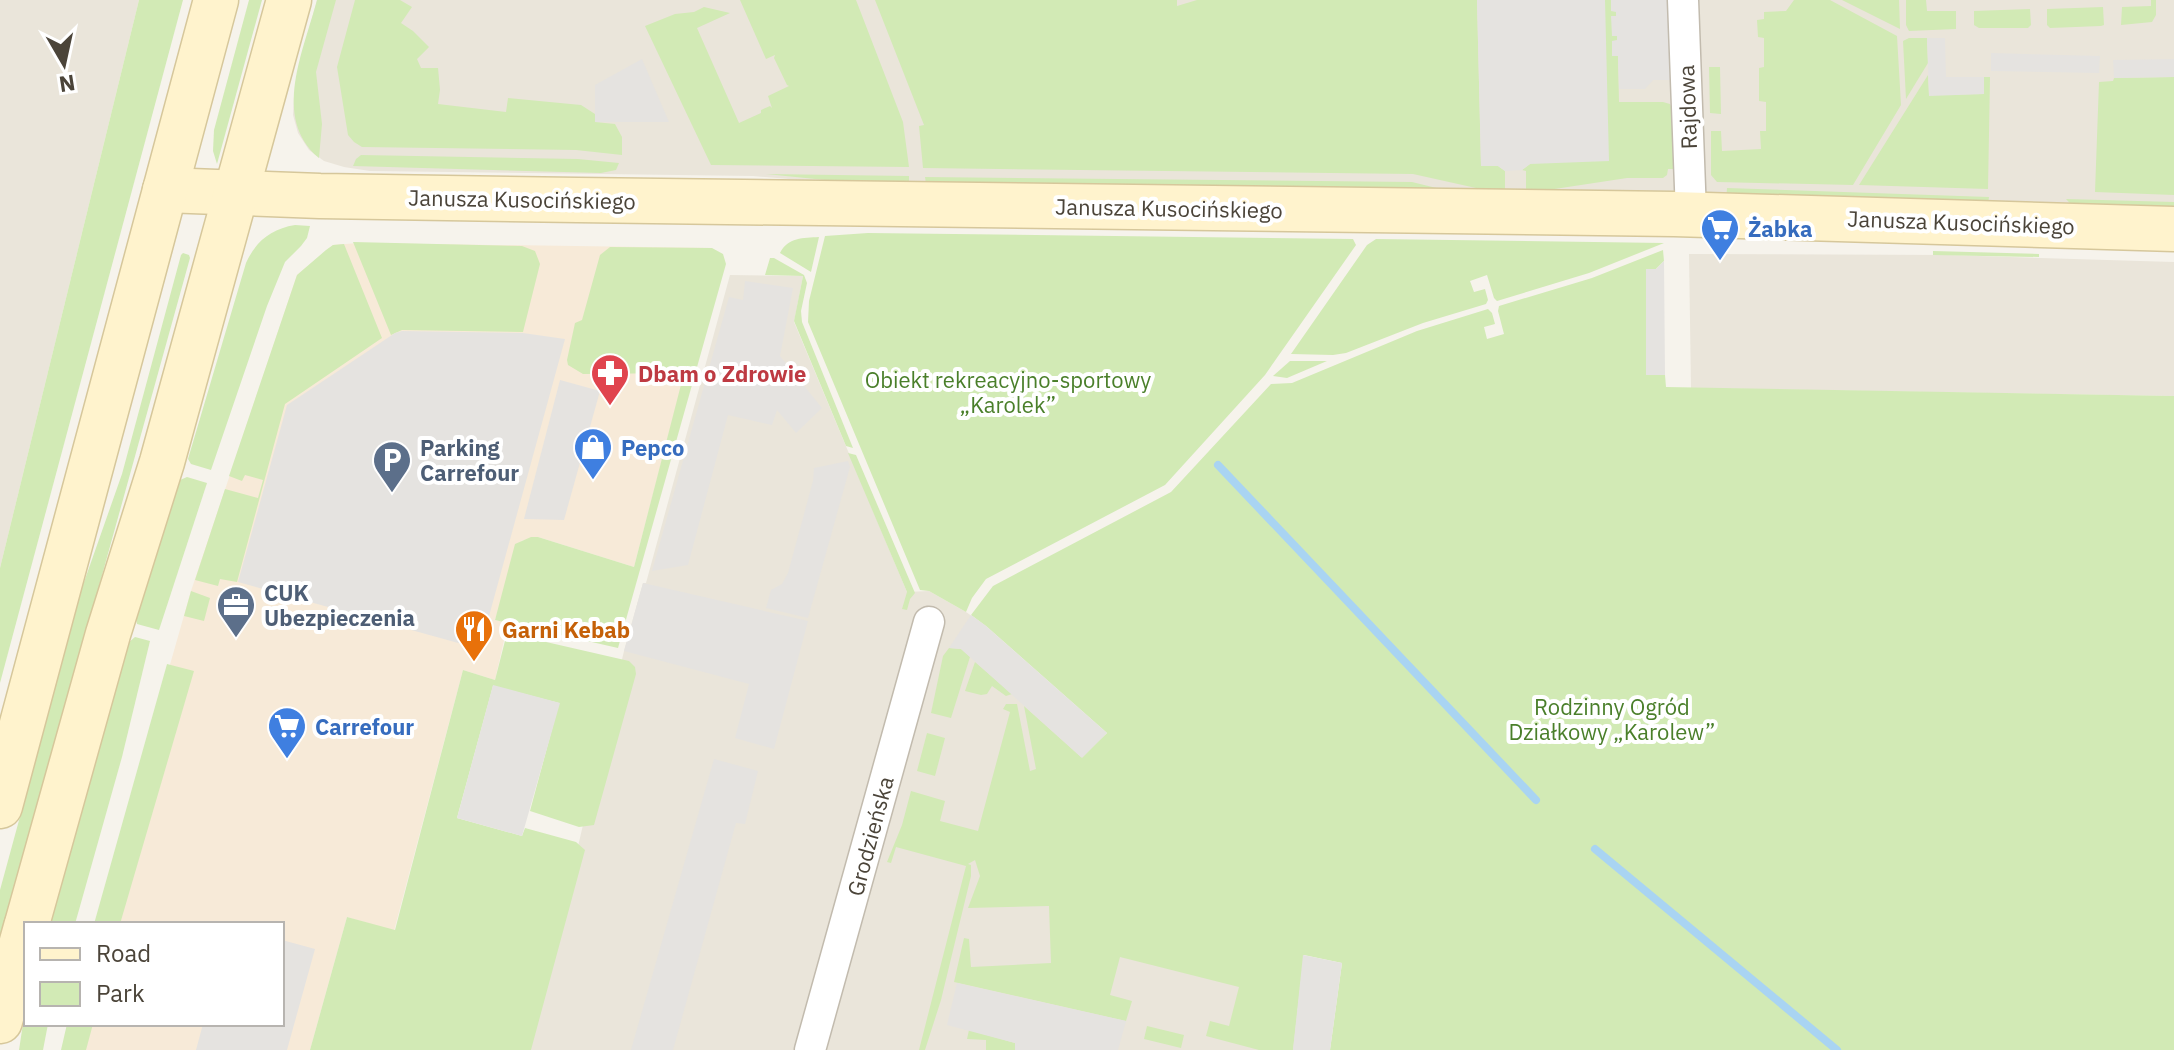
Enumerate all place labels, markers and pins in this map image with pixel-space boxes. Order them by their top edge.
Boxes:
supermarket icon: Żabka [1699,207,1741,262]
place label: Żabka [1748,214,1812,243]
pharmacy icon: Dbam o Zdrowie [589,352,631,407]
place label: Dbam o Zdrowie [638,359,806,388]
shop icon: Pepco [572,426,614,481]
place label: Parking Carrefour [420,433,519,487]
place label: Pepco [621,433,684,462]
parking icon: Parking Carrefour [371,439,413,494]
place label: CUK Ubezpieczenia [264,578,415,632]
office icon: CUK Ubezpieczenia [215,584,257,639]
restaurant icon: Garni Kebab [453,608,495,663]
place label: Garni Kebab [502,615,630,644]
supermarket icon: Carrefour [266,705,308,760]
place label: Carrefour [315,712,414,741]

